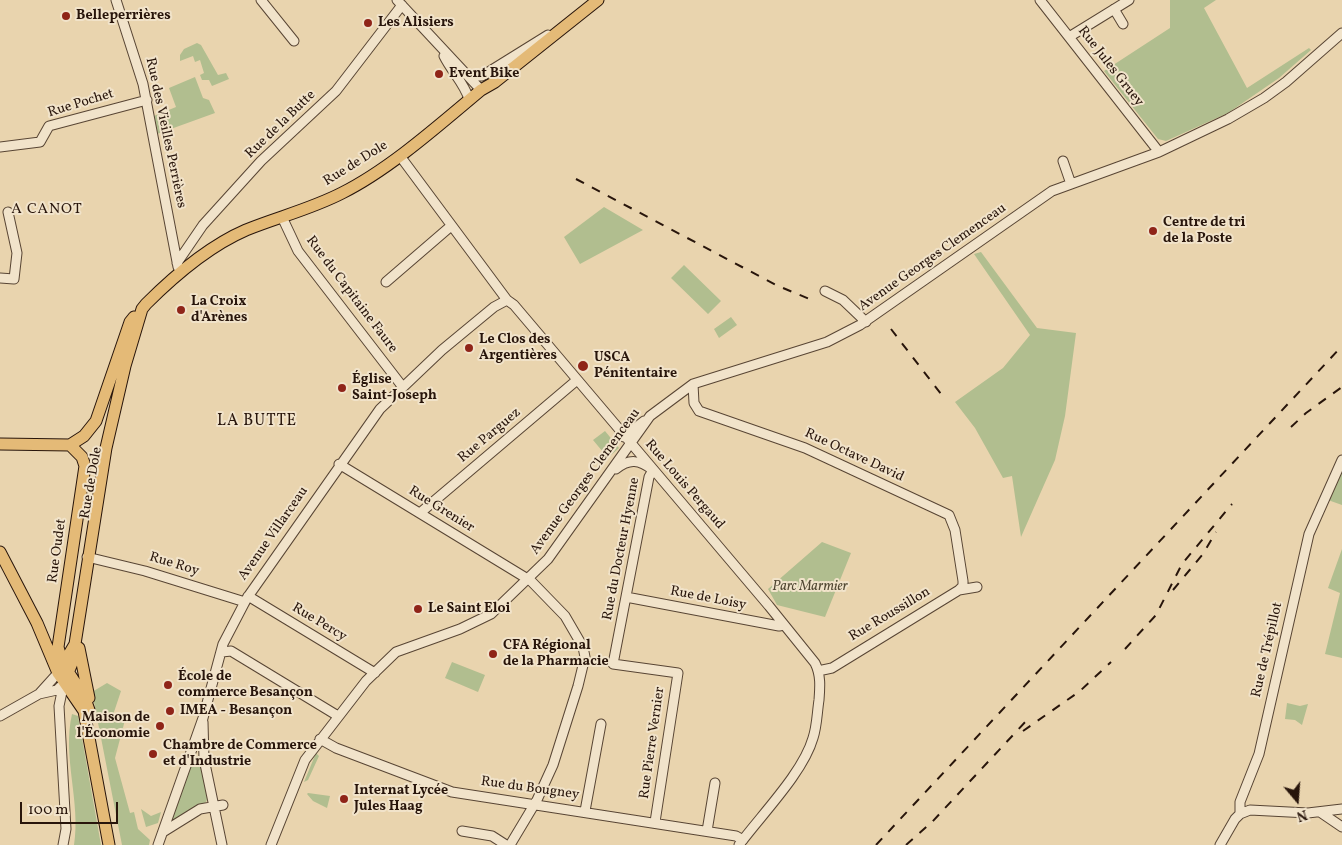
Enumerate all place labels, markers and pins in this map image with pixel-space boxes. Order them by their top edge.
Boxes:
place label: Belleperrières [76,8,171,24]
marker: Belleperrières [60,10,72,22]
place label: Les Alisiers [378,15,454,31]
marker: Les Alisiers [362,17,374,29]
place label: Event Bike [449,66,519,82]
marker: Event Bike [433,68,445,80]
place label: Centre de tri de la Poste [1163,215,1245,248]
marker: Centre de tri de la Poste [1147,225,1159,237]
place label: La Croix d'Arènes [191,294,247,326]
marker: La Croix d'Arènes [175,304,187,316]
place label: Le Clos des Argentières [479,332,557,364]
marker: Le Clos des Argentières [463,342,475,354]
place label: USCA Pénitentaire [594,350,677,382]
marker: USCA Pénitentaire [576,359,590,373]
place label: Église Saint-Joseph [352,372,437,404]
marker: Église Saint-Joseph [336,382,348,394]
place label: Le Saint Eloi [428,601,510,617]
marker: Le Saint Eloi [412,603,424,615]
place label: CFA Régional de la Pharmacie [503,638,609,670]
marker: CFA Régional de la Pharmacie [487,648,499,660]
place label: École de commerce Besançon [178,669,313,702]
marker: École de commerce Besançon [162,679,174,691]
place label: IMEA - Besançon [180,703,292,719]
marker: IMEA - Besançon [164,705,176,717]
place label: Maison de l'Économie [77,710,150,742]
marker: Maison de l'Économie [154,720,166,732]
place label: Chambre de Commerce et d'Industrie [163,738,317,770]
marker: Chambre de Commerce et d'Industrie [147,748,159,760]
place label: Internat Lycée Jules Haag [354,783,448,816]
marker: Internat Lycée Jules Haag [338,793,350,805]

